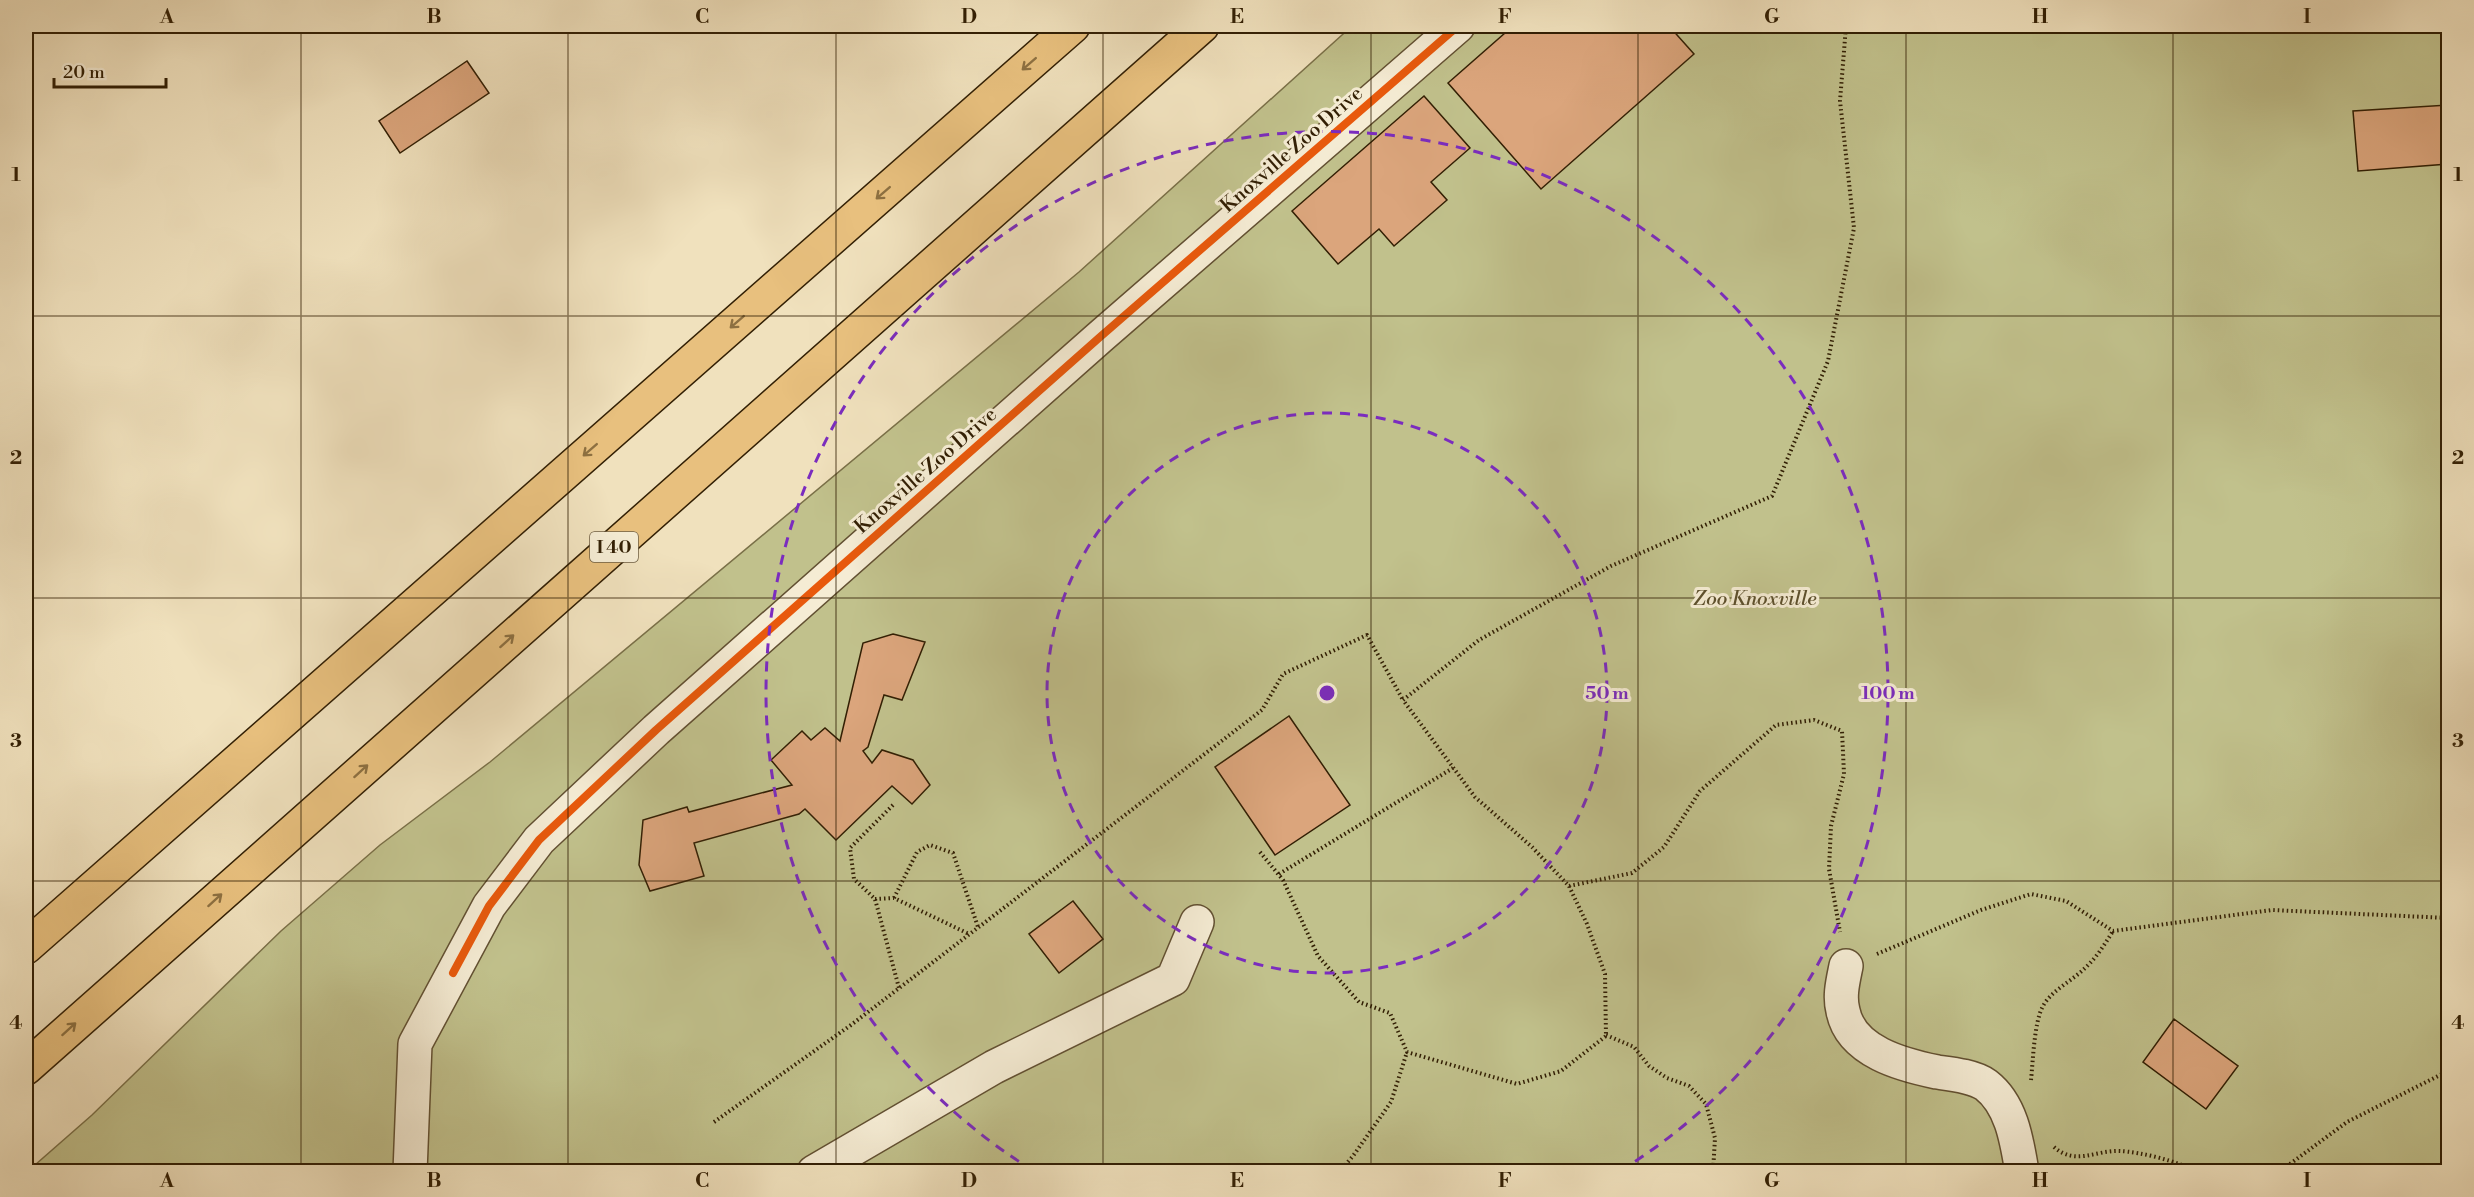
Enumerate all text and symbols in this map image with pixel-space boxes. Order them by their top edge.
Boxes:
text: A [159,5,175,30]
text: B [426,5,442,30]
text: C [695,5,709,30]
text: D [961,5,977,30]
text: E [1230,5,1244,30]
text: F [1498,5,1512,30]
text: G [1764,5,1780,30]
text: H [2032,5,2049,30]
text: I [2303,5,2311,30]
scale bar [54,51,166,89]
one-way arrow [1022,57,1037,71]
text: 20 m [63,61,105,84]
street label: Knoxville Zoo Drive [1216,81,1368,219]
text: 1 [11,163,21,188]
text: 1 [2453,163,2463,188]
one-way arrow [876,186,891,200]
one-way arrow [729,315,744,329]
street label: Knoxville Zoo Drive [850,402,1002,540]
one-way arrow [582,444,598,457]
text: 2 [10,446,22,471]
text: 2 [2452,446,2464,471]
road number: I 40 [590,532,638,562]
park label: Zoo Knoxville [1693,587,1817,612]
one-way arrow [499,634,514,648]
text: 50 m [1585,682,1629,705]
text: 100 m [1861,682,1915,705]
centre of rings [1317,683,1337,703]
text: 3 [10,729,22,754]
text: 3 [2452,729,2464,754]
one-way arrow [353,764,368,778]
one-way arrow [207,893,222,907]
text: 4 [9,1011,23,1036]
text: 4 [2451,1011,2465,1036]
one-way arrow [61,1022,76,1036]
text: A [159,1169,175,1194]
text: B [426,1169,442,1194]
text: C [695,1169,709,1194]
text: D [961,1169,977,1194]
text: E [1230,1169,1244,1194]
text: F [1498,1169,1512,1194]
text: G [1764,1169,1780,1194]
text: H [2032,1169,2049,1194]
text: I [2303,1169,2311,1194]

